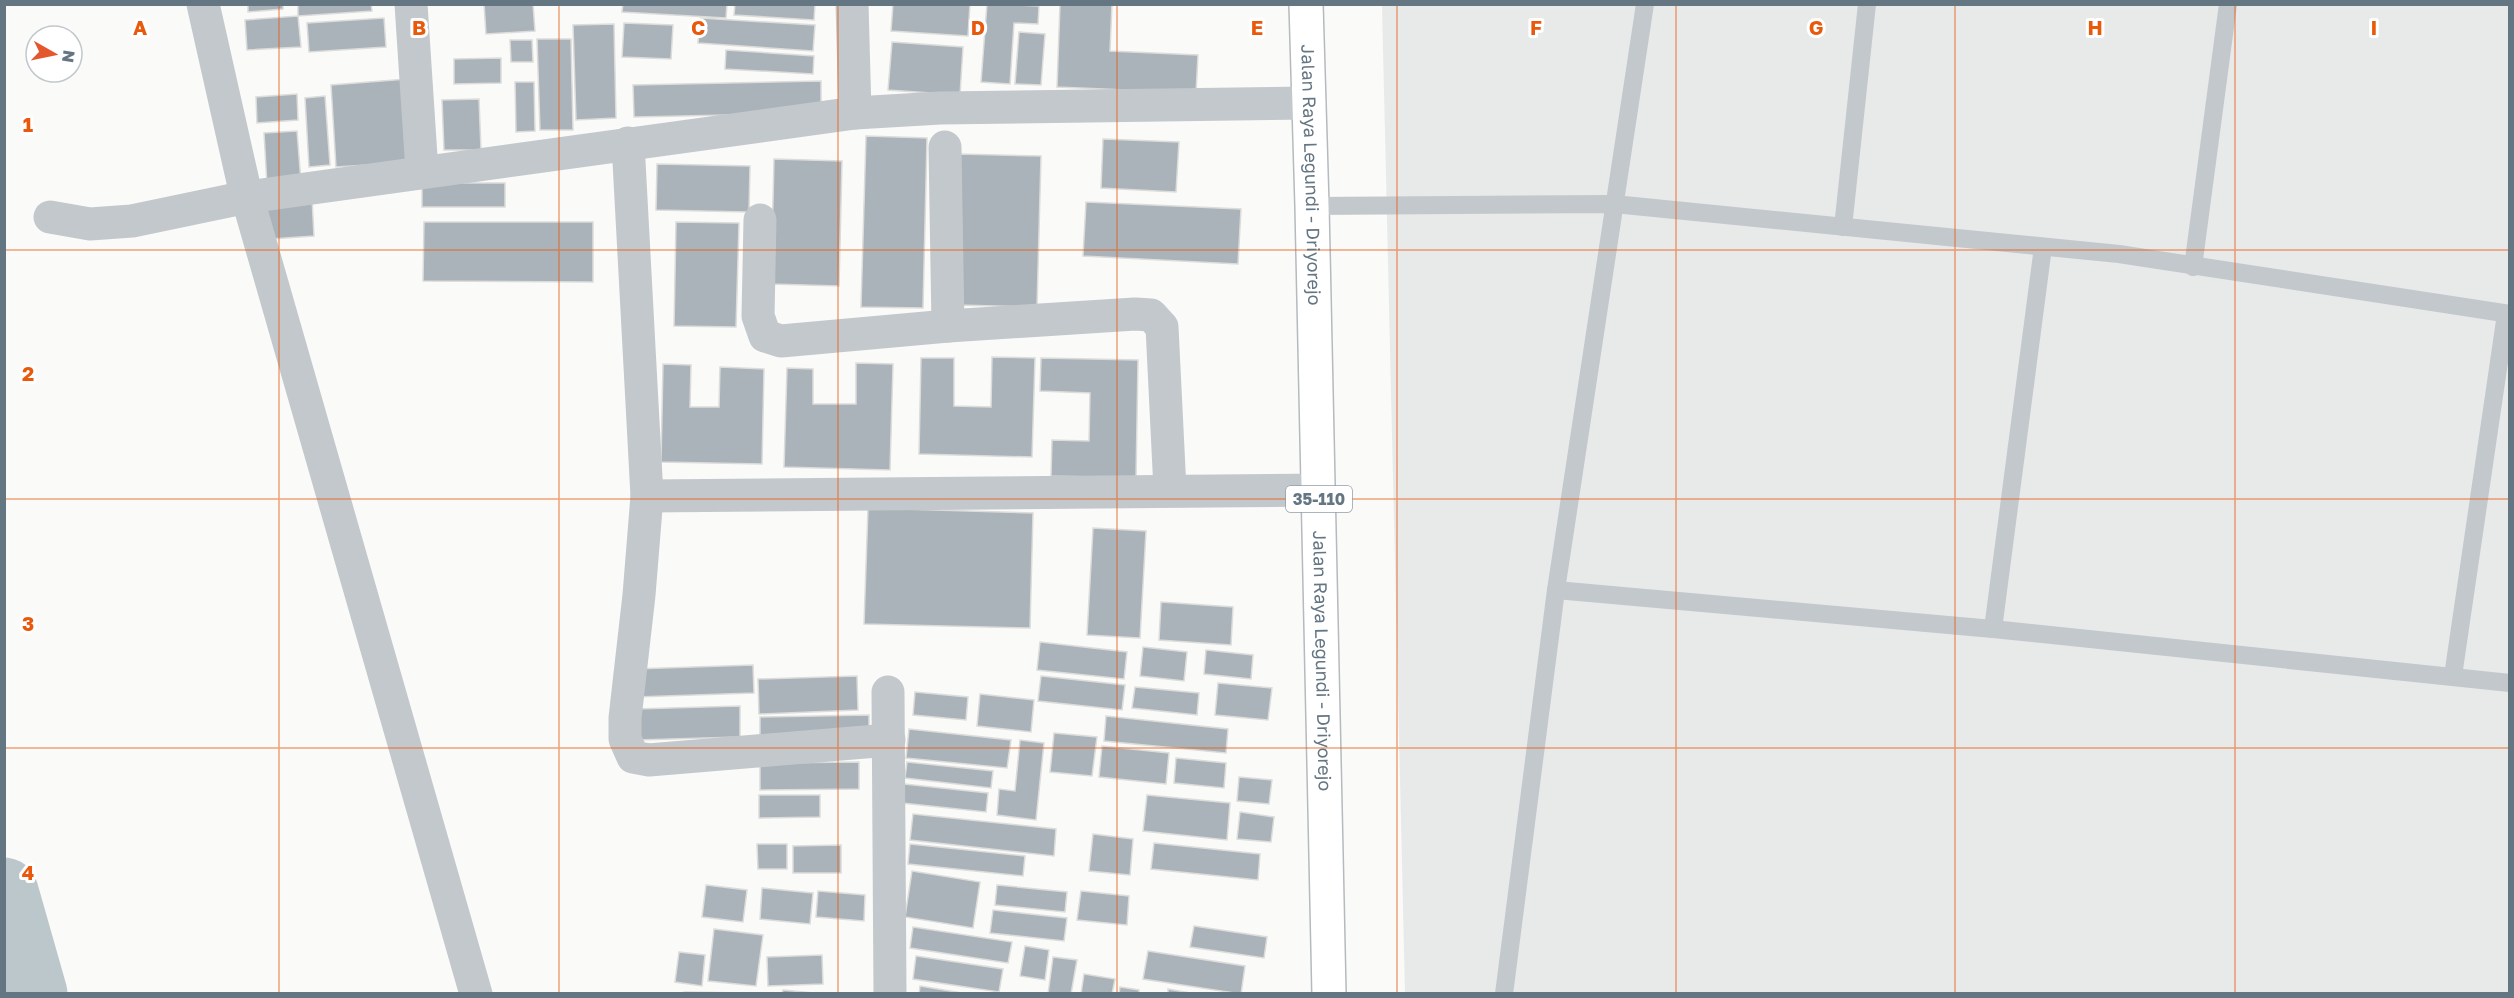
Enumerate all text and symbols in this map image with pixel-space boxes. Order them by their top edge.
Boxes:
text: A [133,15,147,39]
text: B [412,15,426,39]
text: C [691,15,705,39]
text: D [971,15,985,39]
text: E [1251,15,1263,39]
text: F [1530,15,1542,39]
text: G [1809,15,1823,39]
text: H [2087,15,2103,39]
text: I [2371,15,2377,39]
north arrow [24,24,84,84]
street label: Jalan Raya Legundi - Driyorejo [1297,44,1326,306]
text: N [58,49,80,64]
text: 1 [23,112,33,136]
text: 2 [22,361,34,385]
road number: 35-110 [1286,486,1352,512]
street label: Jalan Raya Legundi - Driyorejo [1309,530,1337,792]
text: 3 [22,611,34,635]
text: 4 [22,860,34,884]

